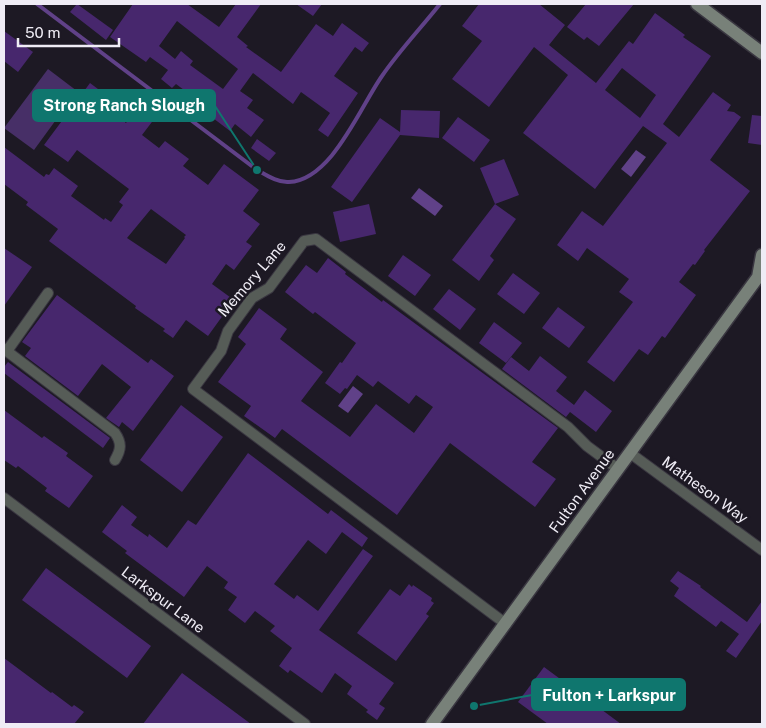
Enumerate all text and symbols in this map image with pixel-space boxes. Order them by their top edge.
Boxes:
scale bar [18,15,119,47]
text: 50 m [25,24,60,41]
callout: Strong Ranch Slough [33,90,215,121]
text: Strong Ranch Slough [43,96,205,115]
street label: Memory Lane [214,237,289,320]
street label: Fulton Avenue [545,445,618,536]
street label: Matheson Way [659,453,752,526]
street label: Larkspur Lane [118,563,208,636]
callout: Fulton + Larkspur [532,679,685,710]
text: Fulton + Larkspur [542,686,676,705]

